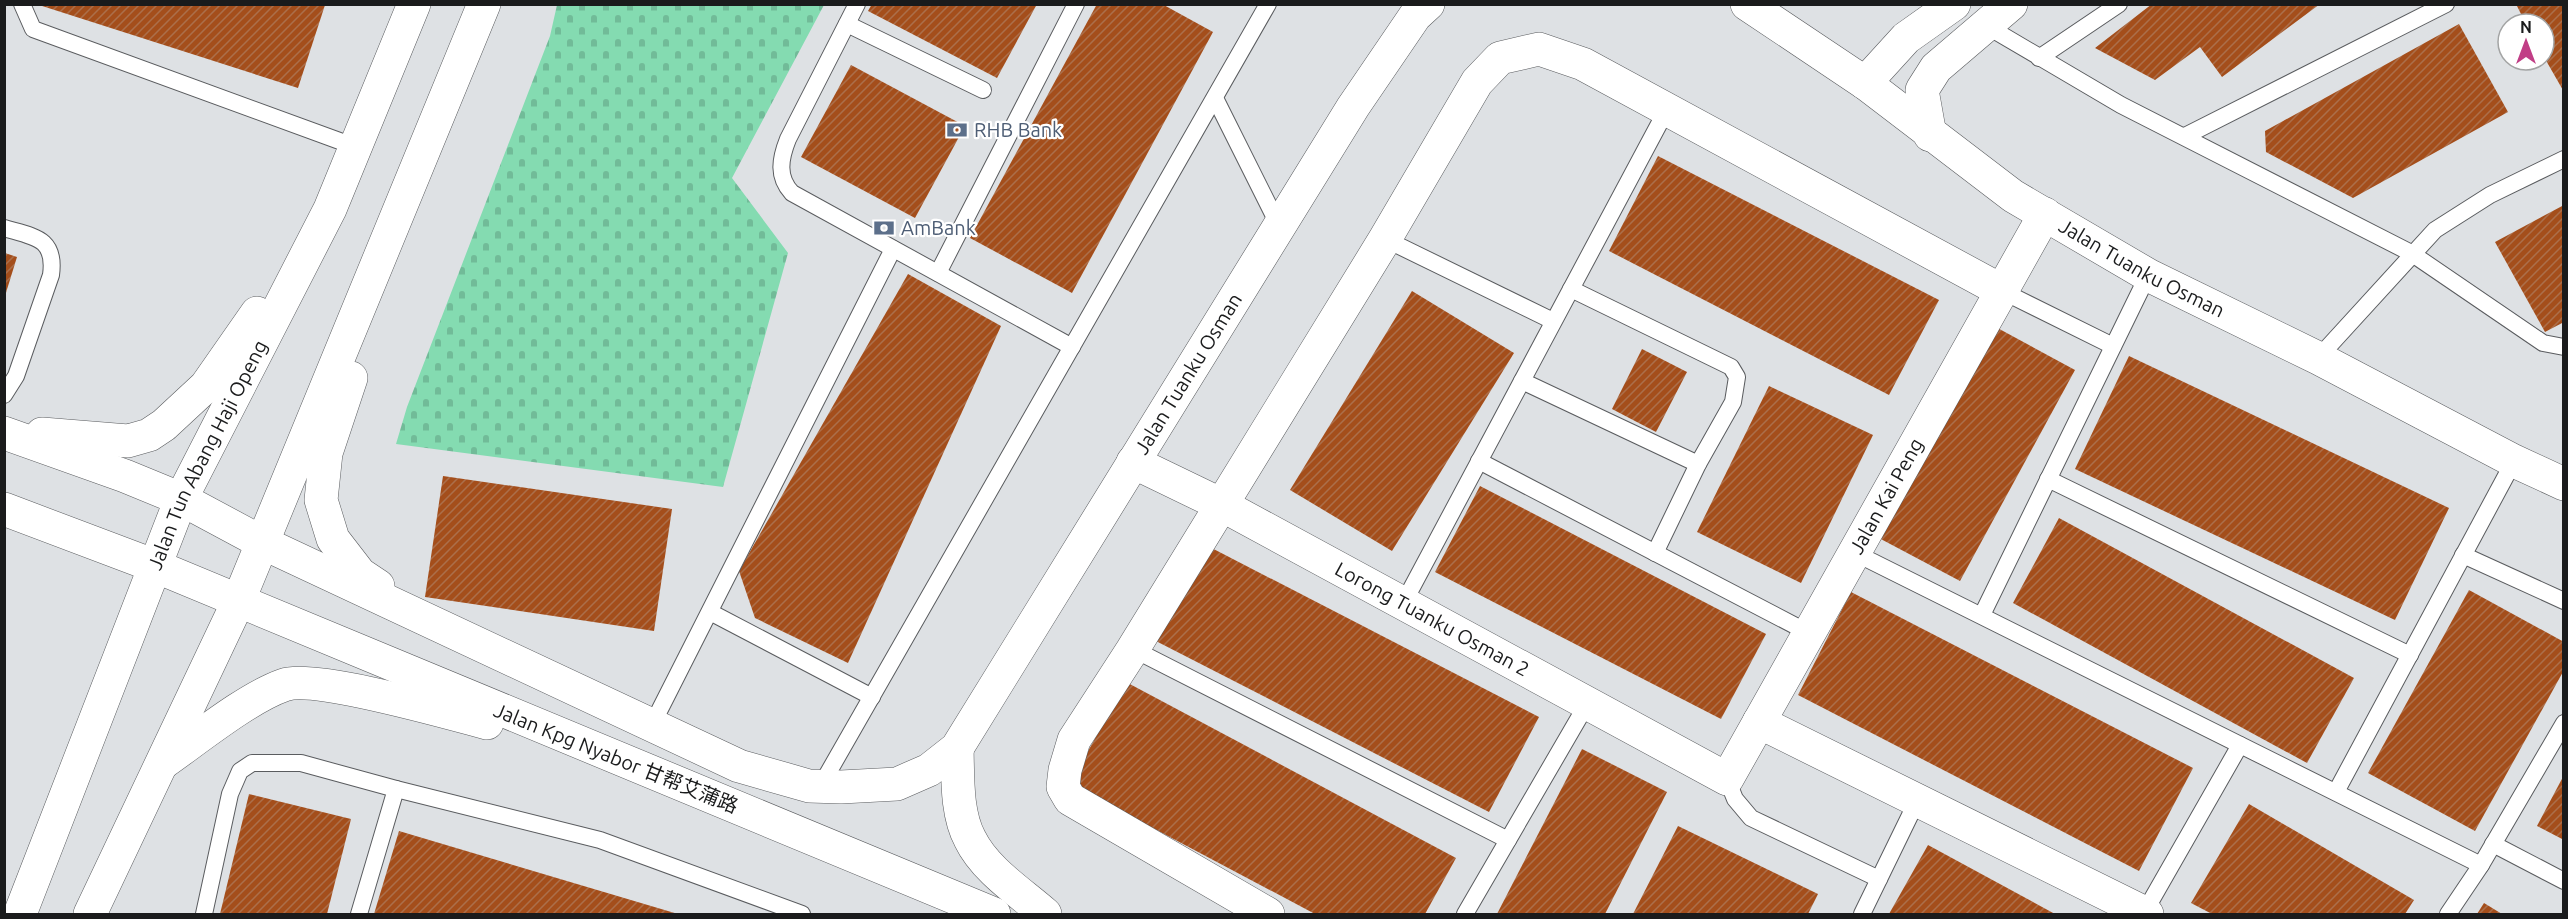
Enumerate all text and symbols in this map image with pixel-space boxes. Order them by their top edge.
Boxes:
north arrow [2496,12,2556,72]
text: N [2520,18,2532,36]
bank icon: RHB Bank [945,118,969,142]
place label: RHB Bank [974,118,1062,141]
street label: Jalan Tuanku Osman [2055,214,2228,322]
bank icon: AmBank [872,216,896,240]
place label: AmBank [901,216,976,239]
street label: Jalan Tuanku Osman [1129,289,1246,458]
street label: Jalan Tun Abang Haji Openg [143,336,272,573]
street label: Jalan Kai Peng [1844,434,1927,558]
street label: Lorong Tuanku Osman 2 [1331,557,1534,681]
street label: Jalan Kpg Nyabor 甘帮艾蒲路 [491,698,742,817]

